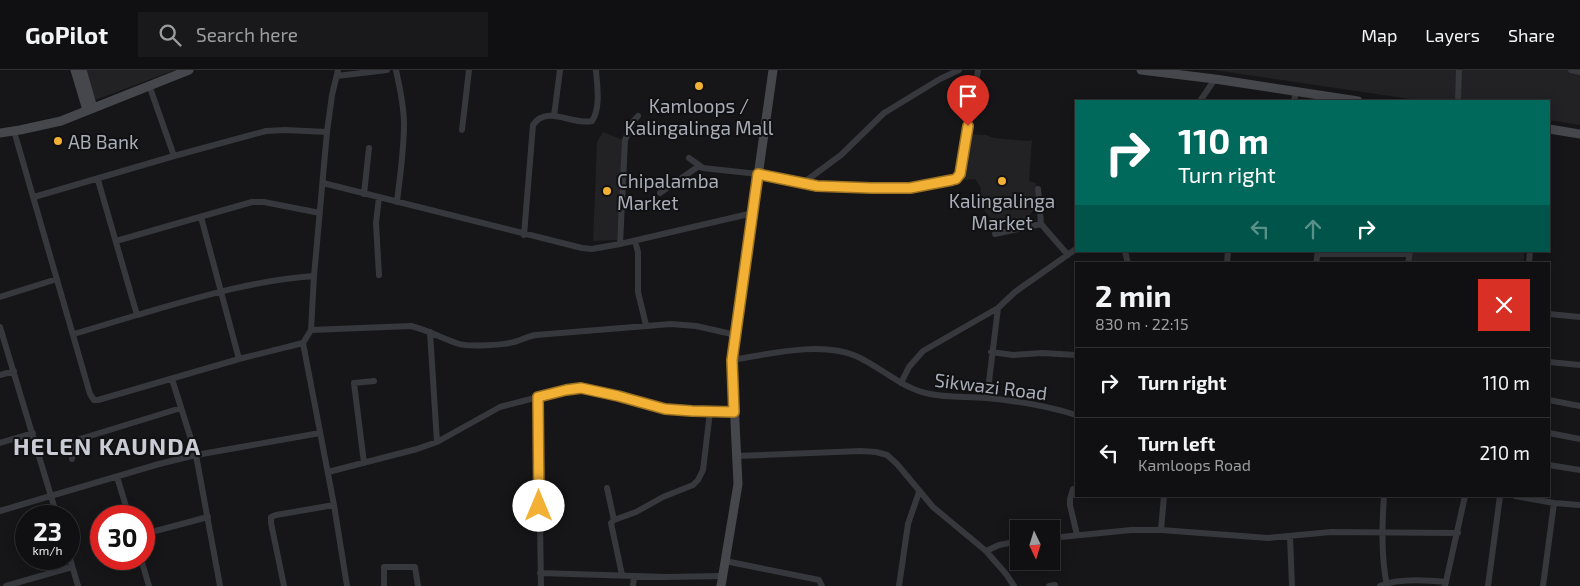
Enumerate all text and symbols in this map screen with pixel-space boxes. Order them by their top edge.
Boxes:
search box [138,12,488,57]
text: GoPilot [25,20,108,49]
icon: search [156,21,184,49]
text: Search here [196,23,298,46]
text: Map [1361,24,1397,46]
text: Layers [1425,24,1480,46]
text: Share [1508,24,1555,46]
pin [947,75,989,126]
marker: Kamloops / Kalingalinga Mall [693,80,705,92]
icon: arrive [954,82,982,110]
place label: Kamloops / Kalingalinga Mall [625,94,774,139]
text: 110 m [1178,119,1269,161]
icon: right [1095,120,1160,185]
place label: AB Bank [68,130,139,153]
marker: AB Bank [52,135,64,147]
text: Turn right [1178,161,1276,187]
place label: Chipalamba Market [617,169,719,214]
marker: Kalingalinga Market [996,175,1008,187]
marker: Chipalamba Market [601,185,613,197]
place label: Kalingalinga Market [949,189,1055,234]
icon: left [1246,215,1274,243]
icon: ahead [1299,215,1327,243]
icon: right [1352,215,1380,243]
text: 2 min [1095,277,1172,313]
button: close [1478,279,1530,331]
text: 830 m · 22:15 [1095,314,1188,333]
street label: Sikwazi Road [933,368,1049,404]
icon: right [1095,369,1123,397]
text: Turn right [1138,371,1226,394]
text: 110 m [1483,371,1530,394]
district label: HELEN KAUNDA [13,431,201,460]
text: Turn left [1138,432,1215,455]
icon: left [1095,439,1123,467]
text: 210 m [1479,441,1530,464]
text: Kamloops Road [1138,455,1251,474]
position arrow [512,479,564,531]
speed limit sign: 30 [90,505,155,570]
text: 23 [33,516,62,546]
north arrow [1010,520,1060,570]
map controls [1010,520,1060,570]
text: km/h [33,543,62,557]

